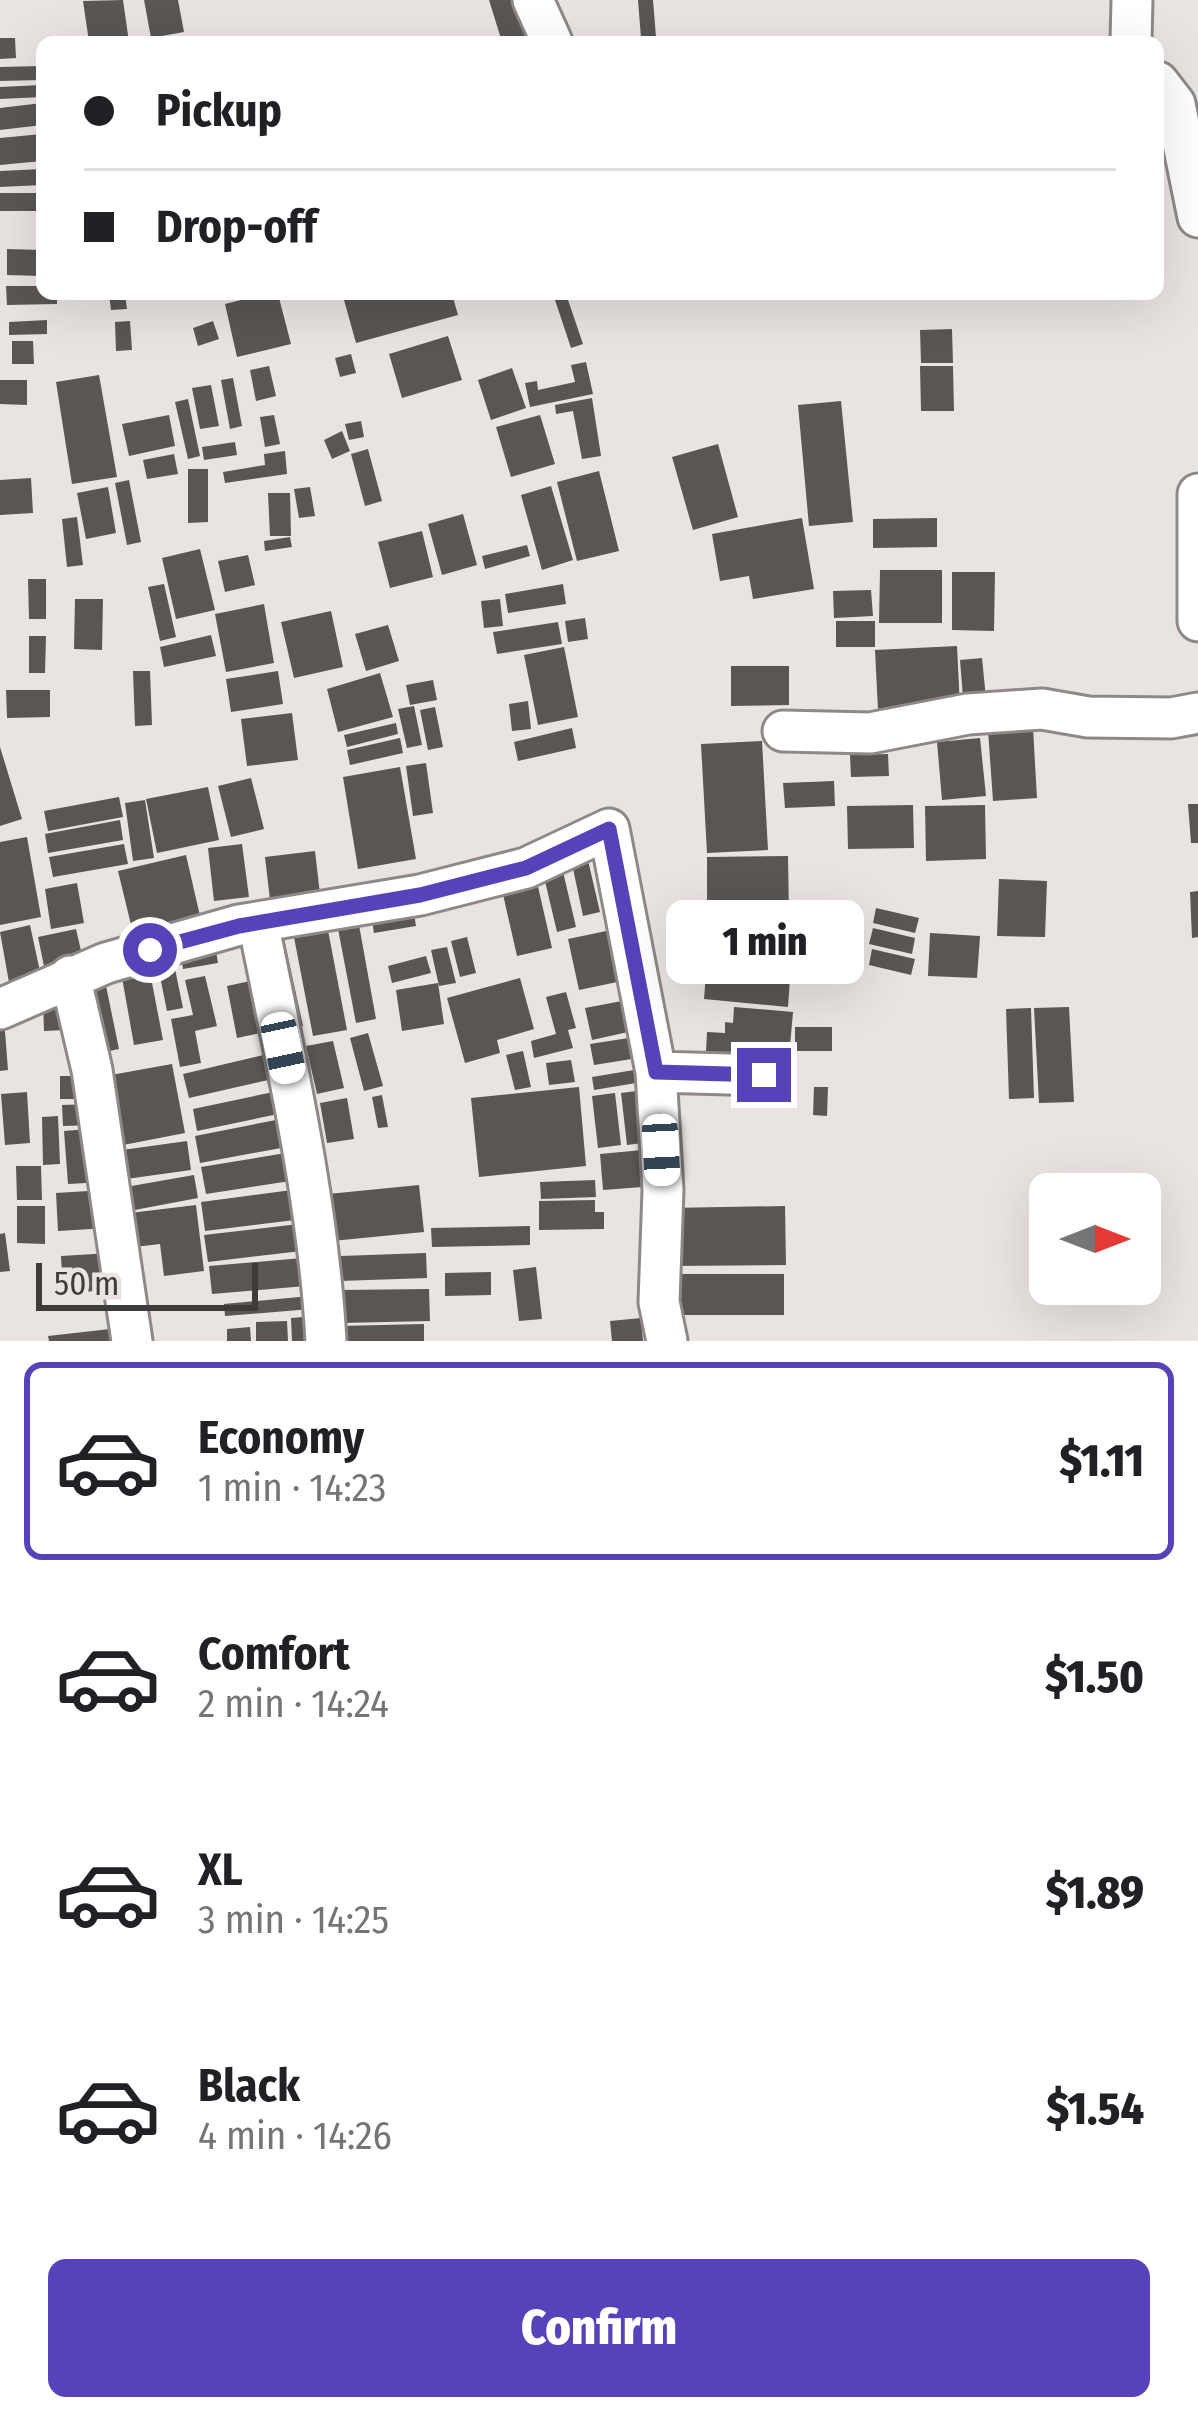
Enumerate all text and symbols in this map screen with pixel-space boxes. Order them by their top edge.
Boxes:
text: Pickup [156,84,282,138]
text: Drop-off [156,200,317,254]
callout: 1 min [665,901,863,985]
text: 1 min [723,919,807,965]
route start [123,923,177,977]
car [258,1009,308,1087]
route end [737,1048,791,1102]
car [641,1113,681,1187]
north arrow [1029,1173,1161,1305]
map controls [1029,1173,1161,1305]
scale bar [36,1257,258,1310]
text: 50 m [54,1264,119,1304]
icon: car [54,1407,162,1515]
text: Economy [198,1411,364,1465]
text: $1.11 [1060,1434,1144,1488]
text: 1 min · 14:23 [198,1465,386,1511]
icon: car [54,1623,162,1731]
text: Comfort [198,1627,350,1681]
text: $1.50 [1045,1650,1144,1704]
text: 2 min · 14:24 [198,1681,389,1727]
icon: car [54,1839,162,1947]
text: XL [198,1843,243,1897]
text: $1.89 [1046,1866,1144,1920]
text: 3 min · 14:25 [198,1897,389,1943]
icon: car [54,2055,162,2163]
text: Black [198,2059,300,2113]
text: $1.54 [1047,2082,1144,2136]
text: 4 min · 14:26 [198,2113,392,2159]
button: Confirm [48,2259,1150,2397]

